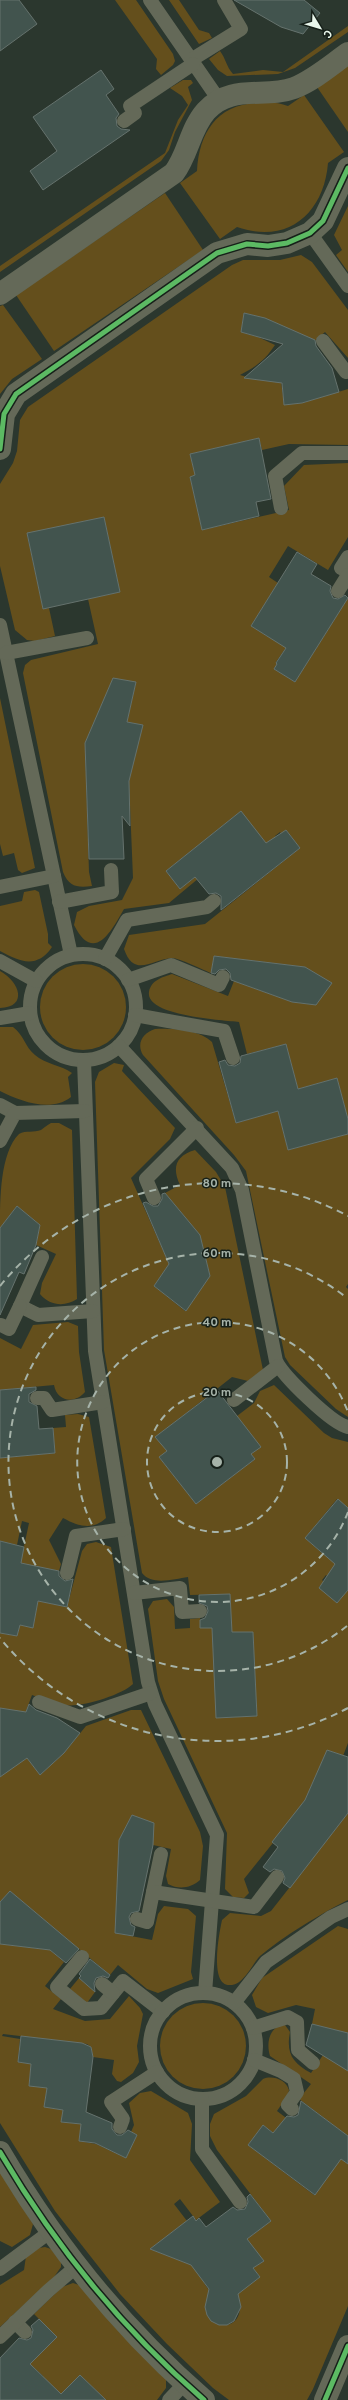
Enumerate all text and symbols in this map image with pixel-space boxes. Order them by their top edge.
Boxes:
north arrow [300,8,340,48]
text: С [319,26,335,41]
text: 80 m [203,1176,231,1192]
text: 60 m [203,1246,231,1262]
text: 40 m [202,1315,232,1331]
text: 20 m [203,1385,231,1401]
centre of rings [210,1455,224,1469]

